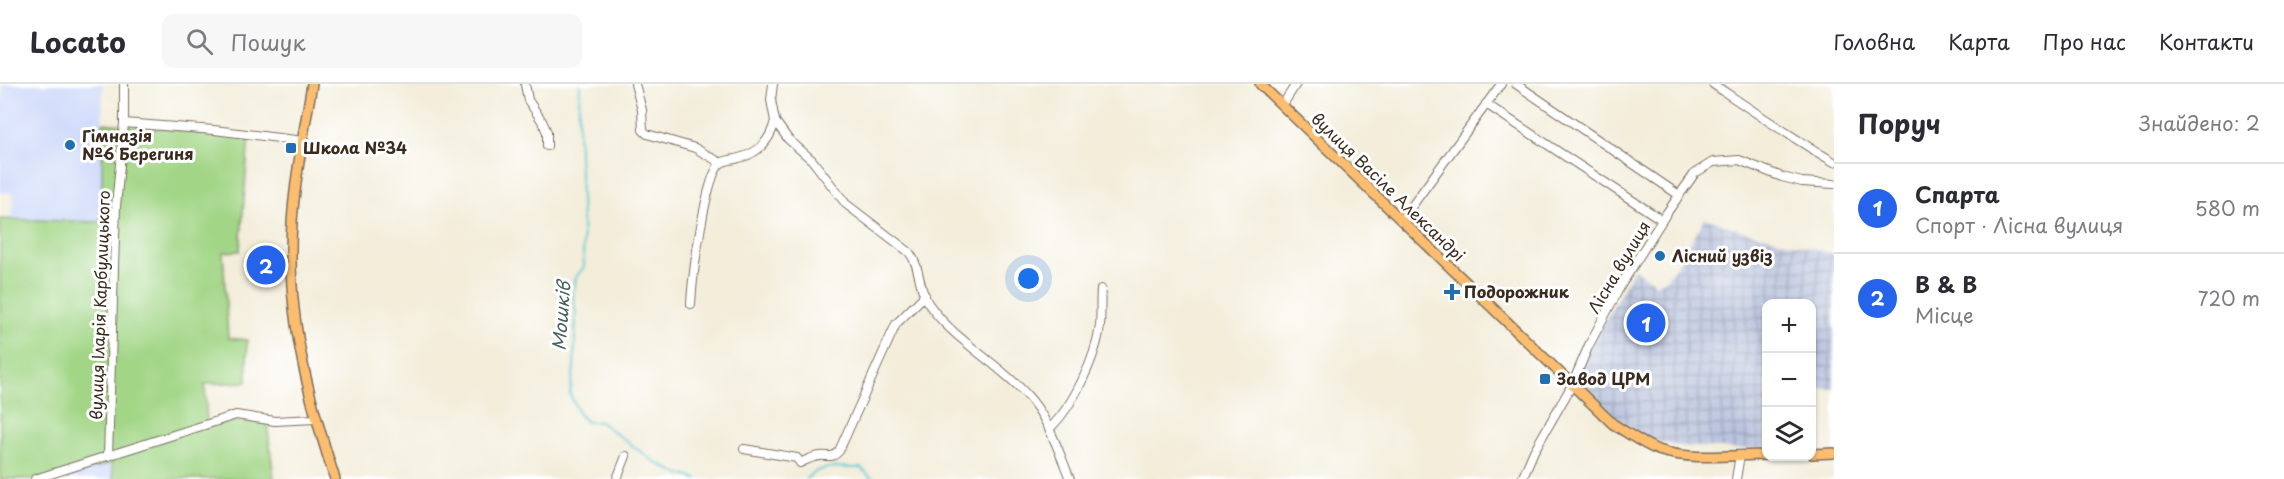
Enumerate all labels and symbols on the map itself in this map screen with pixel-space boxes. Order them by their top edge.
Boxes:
street label: вулиця Васіле Александрі [1306,106,1471,266]
place label: Гімназія №6 Берегиня [82,123,194,165]
place label: Школа №34 [303,135,407,159]
marker: Гімназія №6 Берегиня [63,138,77,152]
marker: Школа №34 [284,141,298,155]
street label: вулиця Іларія Карбулицького [83,190,115,420]
street label: Лісна вулиця [1581,216,1655,317]
pin: 2 [246,242,286,288]
place label: Лісний узвіз [1672,243,1773,267]
marker: Лісний узвіз [1653,249,1667,263]
your location [1014,264,1043,293]
water label: Мошків [545,278,577,351]
place label: Подорожник [1464,279,1570,303]
marker: Подорожник [1445,285,1459,299]
pin: 1 [1626,300,1666,346]
place label: Завод ЦРМ [1556,366,1650,390]
marker: Завод ЦРМ [1538,372,1552,386]

